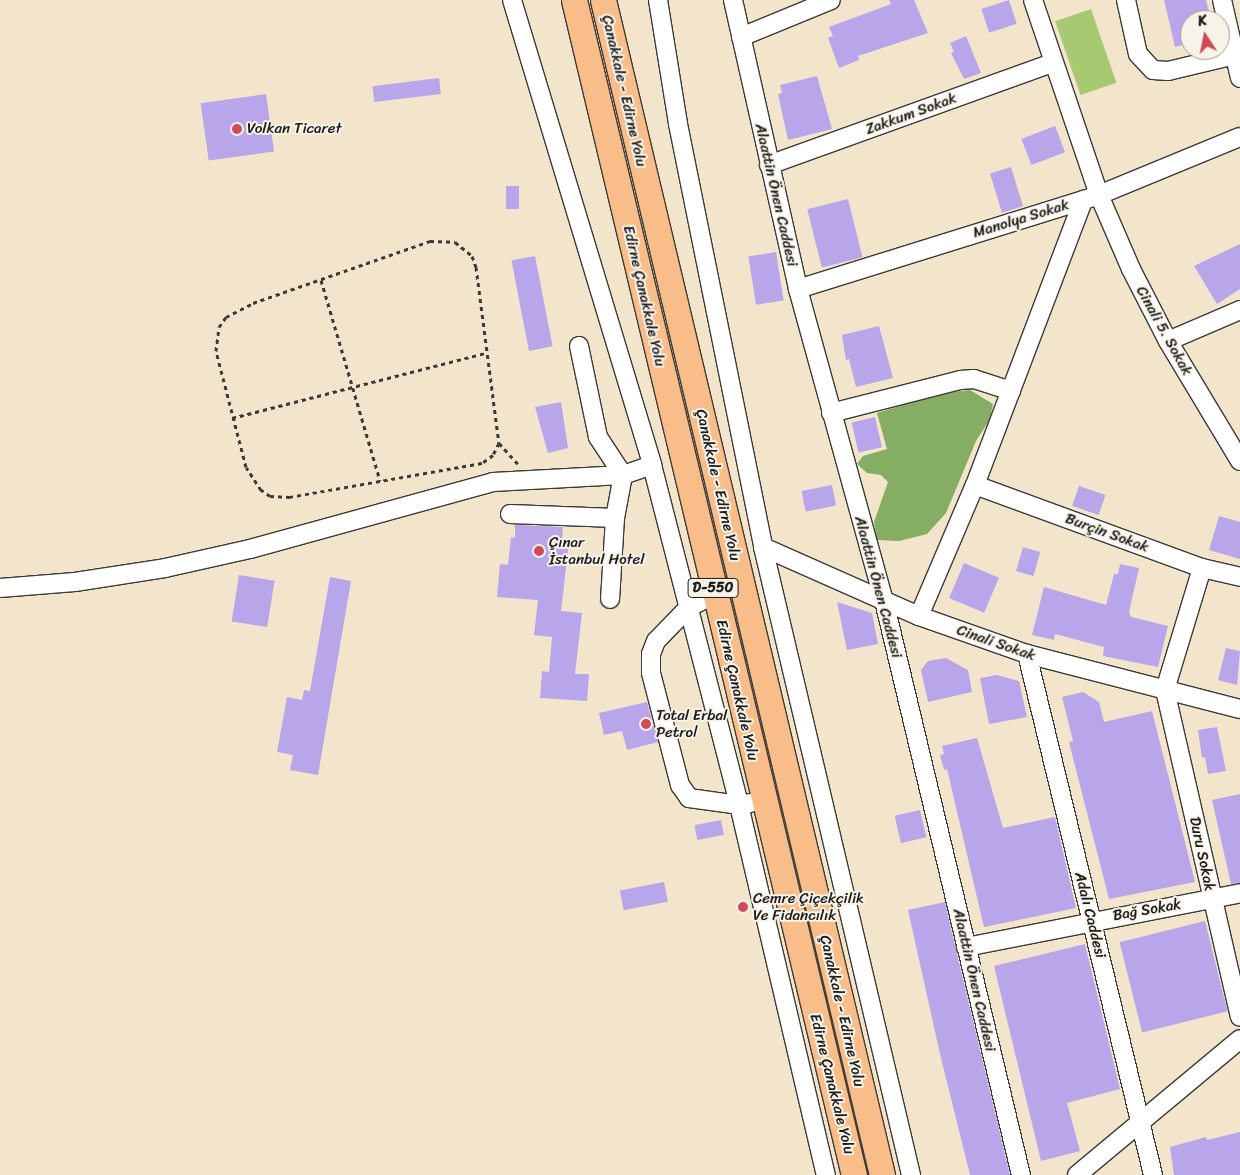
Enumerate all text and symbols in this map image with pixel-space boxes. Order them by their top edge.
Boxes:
text: K [1196,8,1209,34]
north arrow [1180,10,1230,60]
street label: Çanakkale - Edirne Yolu [598,13,650,169]
street label: Zakkum Sokak [863,89,959,139]
place label: Volkan Ticaret [247,120,341,138]
street label: Alaattin Önen Caddesi [751,122,801,268]
marker: Volkan Ticaret [231,123,243,135]
street label: Manolya Sokak [971,196,1071,242]
street label: Edirne Çanakkale Yolu [619,223,669,369]
street label: Cinali 5. Sokak [1132,283,1196,379]
street label: Çanakkale - Edirne Yolu [692,407,744,563]
street label: Burçin Sokak [1063,510,1151,556]
street label: Alaattin Önen Caddesi [850,514,906,660]
place label: Çınar İstanbul Hotel [549,533,645,568]
marker: Çınar İstanbul Hotel [533,545,545,557]
road number: D-550 [687,576,739,600]
street label: Edirne Çanakkale Yolu [712,617,762,763]
street label: Cinali Sokak [954,621,1038,665]
place label: Total Erbal Petrol [656,706,727,741]
marker: Total Erbal Petrol [640,718,652,730]
street label: Duru Sokak [1185,815,1219,893]
street label: Adalı Caddesi [1071,870,1109,960]
place label: Cemre Çiçekçilik Ve Fidancılık [753,889,864,924]
street label: Bağ Sokak [1111,895,1183,925]
marker: Cemre Çiçekçilik Ve Fidancılık [737,901,749,913]
street label: Alaattin Önen Caddesi [949,907,999,1053]
street label: Çanakkale - Edirne Yolu [816,933,868,1089]
street label: Edirne Çanakkale Yolu [806,1012,858,1156]

